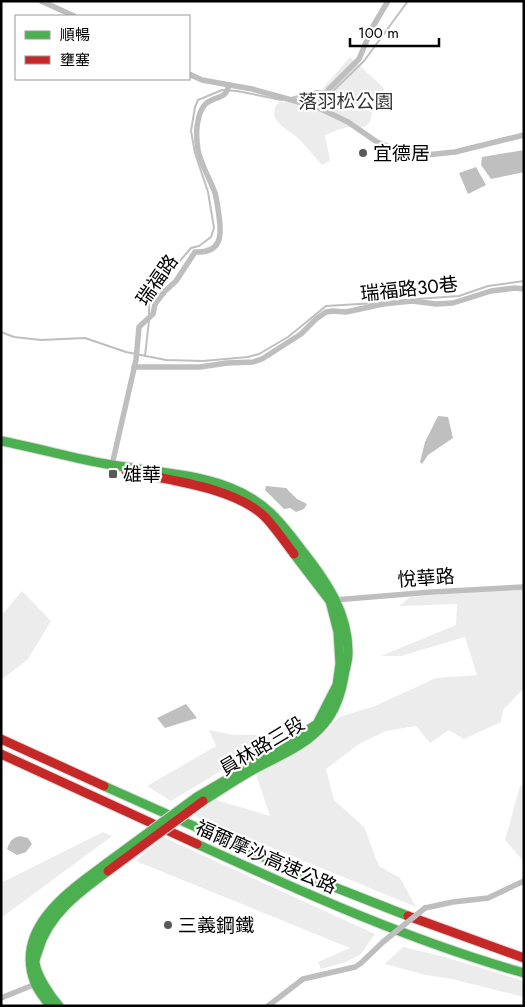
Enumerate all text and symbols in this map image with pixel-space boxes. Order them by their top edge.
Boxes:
legend [15,15,190,80]
scale bar [350,15,439,47]
text: 100 m [358,22,399,44]
text: 順暢 [60,24,90,46]
text: 壅塞 [60,49,90,71]
park label: 落羽松公園 [298,88,394,115]
place label: 宜德居 [373,140,430,167]
marker: 宜德居 [357,147,369,159]
street label: 瑞福路 [130,249,184,311]
street label: 瑞福路30巷 [359,270,459,308]
place label: 雄華 [123,461,161,488]
marker: 雄華 [107,468,119,480]
street label: 悅華路 [397,563,455,593]
street label: 員林路三段 [214,710,310,782]
street label: 福爾摩沙高速公路 [191,814,341,900]
place label: 三義鋼鐵 [178,912,254,939]
marker: 三義鋼鐵 [162,919,174,931]

